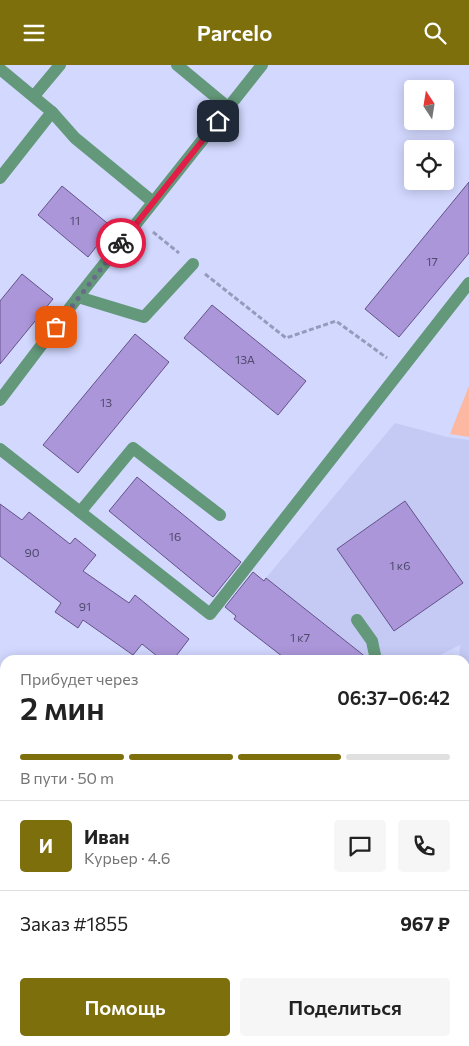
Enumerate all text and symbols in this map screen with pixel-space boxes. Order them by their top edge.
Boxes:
icon: menu [20,19,48,47]
text: Parcelo [197,19,272,46]
icon: search [421,19,449,47]
north arrow [404,80,454,130]
map controls [404,80,454,190]
pin [197,100,239,142]
icon: home [204,107,232,135]
button: locate [404,140,454,190]
house number: 11 [70,213,80,227]
courier [96,218,146,268]
icon: bike [107,229,135,257]
house number: 17 [426,254,438,268]
pin [35,306,77,348]
icon: bag [42,313,70,341]
house number: 13А [235,352,255,366]
house number: 13 [100,395,112,409]
house number: 16 [169,529,181,543]
house number: 90 [24,545,40,559]
house number: 1 к6 [389,558,411,572]
house number: 91 [79,599,91,613]
house number: 1 к7 [290,630,310,644]
text: Прибудет через [20,669,139,688]
text: 06:37–06:42 [337,686,450,709]
text: 2 мин [20,687,105,727]
text: В пути · 50 m [20,768,114,787]
button: chat [334,820,386,872]
button: phone [398,820,450,872]
text: Иван [84,825,130,848]
text: И [39,834,53,857]
text: Курьер · 4.6 [84,848,170,867]
text: Заказ #1855 [20,912,128,935]
text: 967 ₽ [400,912,450,935]
button: Помощь [20,978,230,1036]
button: Поделиться [240,978,450,1036]

